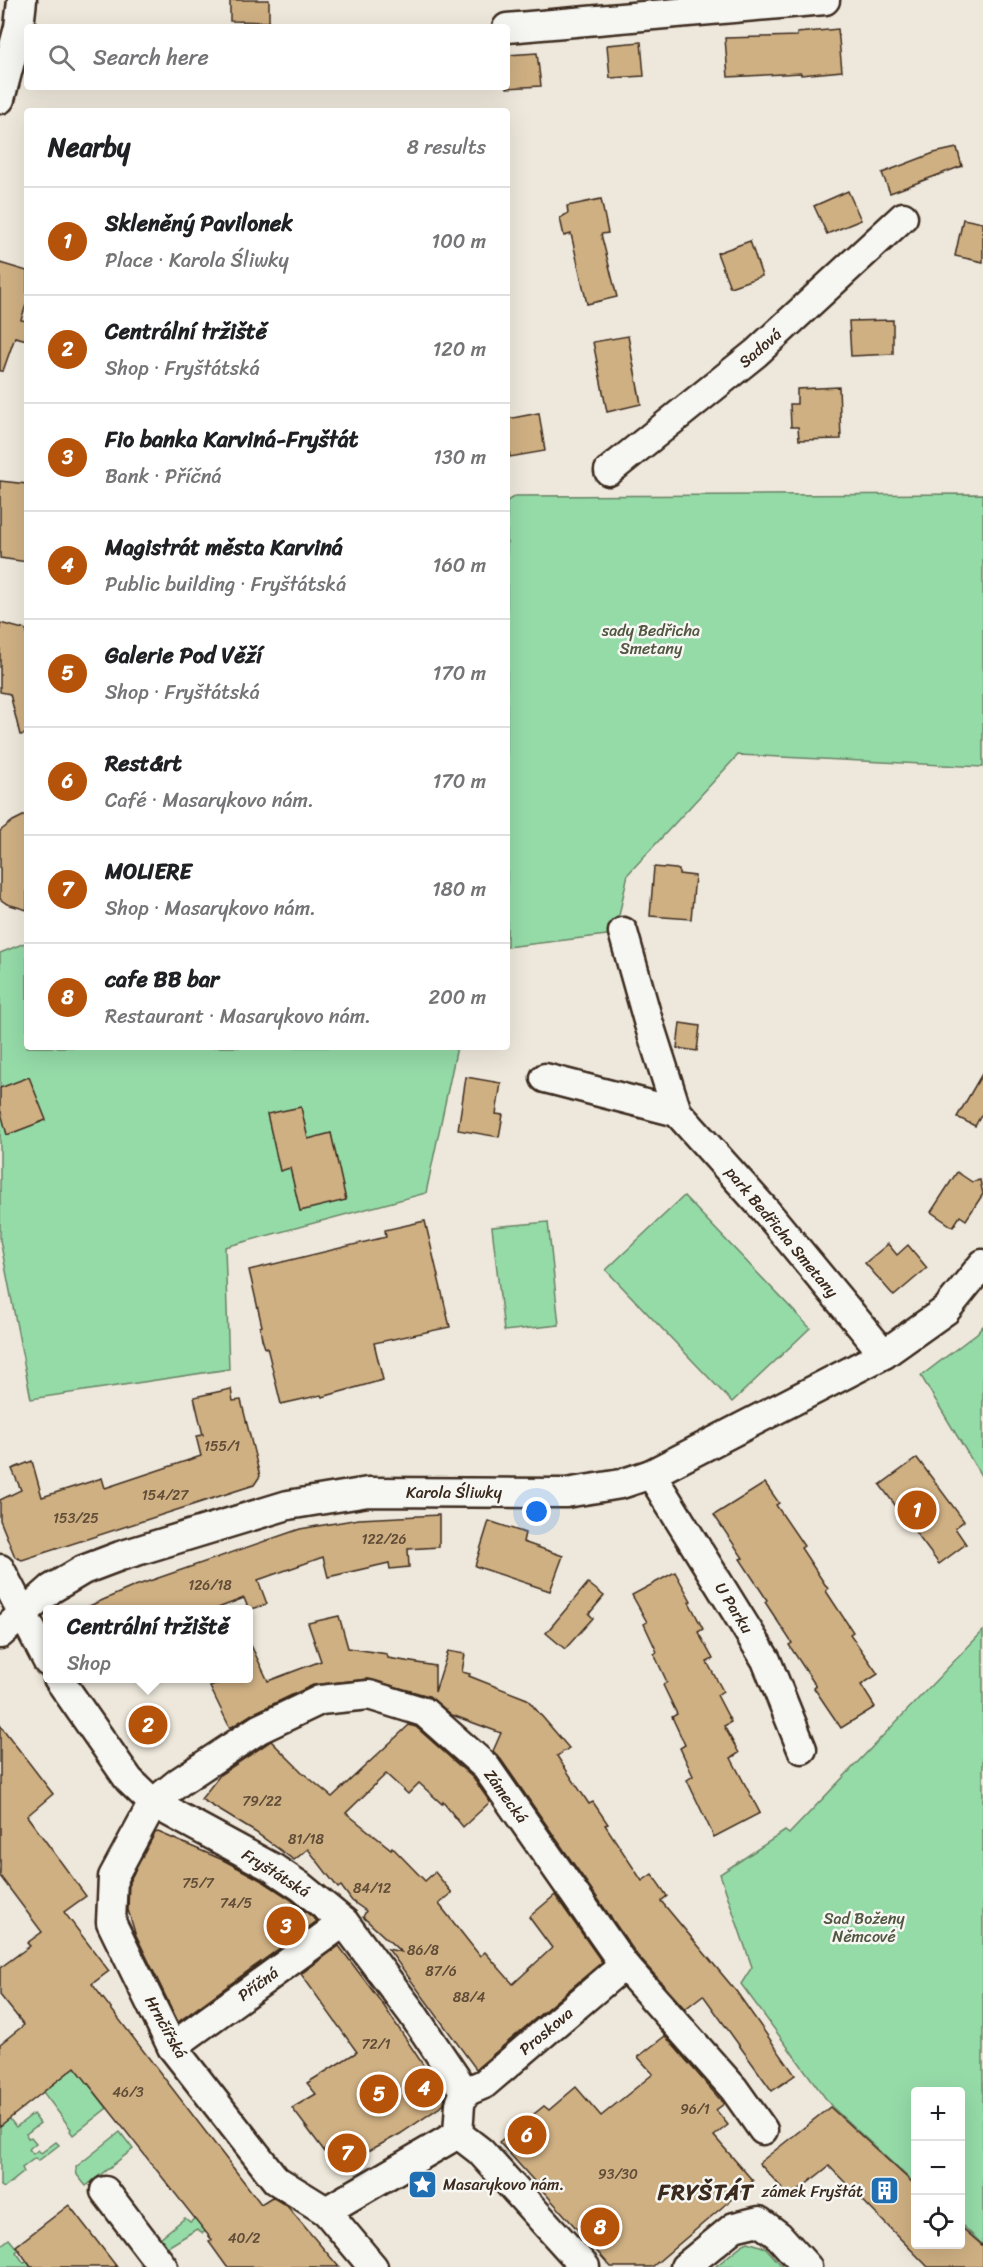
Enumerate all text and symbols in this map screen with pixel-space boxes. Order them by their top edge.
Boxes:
search box [24,24,510,90]
text: Search here [93,38,209,77]
icon: search [45,41,78,74]
text: Nearby [48,124,130,170]
text: 8 results [407,130,486,165]
text: Skleněný Pavilonek [105,204,293,243]
text: 1 [63,224,72,259]
text: 100 m [432,224,486,259]
text: Place · Karola Śliwky [105,243,289,278]
text: Centrální tržiště [105,312,267,351]
street label: Sadová [732,321,788,375]
text: 2 [62,332,73,367]
text: 120 m [433,332,486,367]
text: Shop · Fryštátská [105,351,260,386]
text: Fio banka Karviná-Fryštát [105,420,358,459]
text: 3 [62,440,73,475]
text: 130 m [433,440,486,475]
text: Bank · Příčná [105,459,221,494]
text: Magistrát města Karviná [105,528,343,567]
text: 4 [61,548,74,583]
text: 160 m [433,548,486,583]
text: Public building · Fryštátská [105,567,346,602]
park label: sady Bedřicha Smetany [601,616,700,663]
text: Galerie Pod Věží [105,636,262,675]
text: 5 [61,656,74,691]
text: 170 m [433,656,486,691]
text: Shop · Fryštátská [105,675,260,710]
text: Rest&rt [105,744,182,783]
text: 6 [62,764,73,799]
text: 170 m [433,764,486,799]
text: Café · Masarykovo nám. [105,783,314,818]
text: MOLIERE [105,852,192,891]
text: 7 [62,872,73,907]
text: 180 m [432,872,486,907]
text: Shop · Masarykovo nám. [105,891,316,926]
text: cafe BB bar [105,960,219,999]
text: 8 [61,980,74,1015]
text: 200 m [429,980,486,1015]
text: Restaurant · Masarykovo nám. [105,999,371,1034]
street label: park Bedřicha Smetany [717,1159,846,1305]
house number: 155/1 [204,1434,240,1459]
street label: Karola Śliwky [406,1478,503,1507]
house number: 154/27 [142,1483,189,1508]
pin: 1 [898,1488,936,1532]
your location [522,1497,551,1526]
house number: 153/25 [53,1506,99,1531]
house number: 122/26 [361,1527,407,1552]
house number: 126/18 [188,1573,232,1598]
street label: U Parku [707,1577,761,1640]
popup [43,1605,253,1683]
text: Centrální tržiště [67,1607,229,1646]
text: Shop [67,1646,111,1681]
pin: 2 [128,1702,168,1748]
street label: Zámecká [476,1762,536,1830]
house number: 79/22 [242,1789,282,1814]
house number: 81/18 [288,1827,324,1852]
street label: Fryštátská [236,1840,316,1906]
house number: 75/7 [182,1871,215,1896]
house number: 84/12 [353,1876,391,1901]
house number: 74/5 [220,1891,253,1916]
pin: 3 [266,1904,306,1948]
park label: Sad Boženy Němcové [823,1904,905,1951]
house number: 86/8 [407,1938,439,1963]
street label: Příčná [231,1959,285,2009]
house number: 87/6 [425,1959,457,1984]
house number: 88/4 [453,1985,486,2010]
street label: Hrnčířská [137,1990,195,2064]
street label: Proskova [512,1999,580,2063]
house number: 72/1 [361,2032,391,2057]
pin: 4 [404,2066,444,2110]
pin: 5 [360,2072,398,2116]
house number: 46/3 [112,2080,144,2105]
map controls [911,2087,965,2249]
button: + [911,2087,965,2141]
house number: 96/1 [680,2097,710,2122]
pin: 6 [508,2112,546,2158]
pin: 7 [328,2130,366,2176]
button: − [911,2141,965,2195]
house number: 93/30 [598,2162,638,2187]
place icon: Masarykovo nám. [406,2168,438,2200]
place label: Masarykovo nám. [443,2170,564,2199]
district label: FRYŠTÁT [657,2173,755,2212]
building icon: zámek Fryštát [868,2175,900,2207]
place label: zámek Fryštát [761,2177,863,2206]
button: locate [911,2195,965,2249]
pin: 8 [580,2204,620,2250]
house number: 40/2 [228,2226,260,2251]

